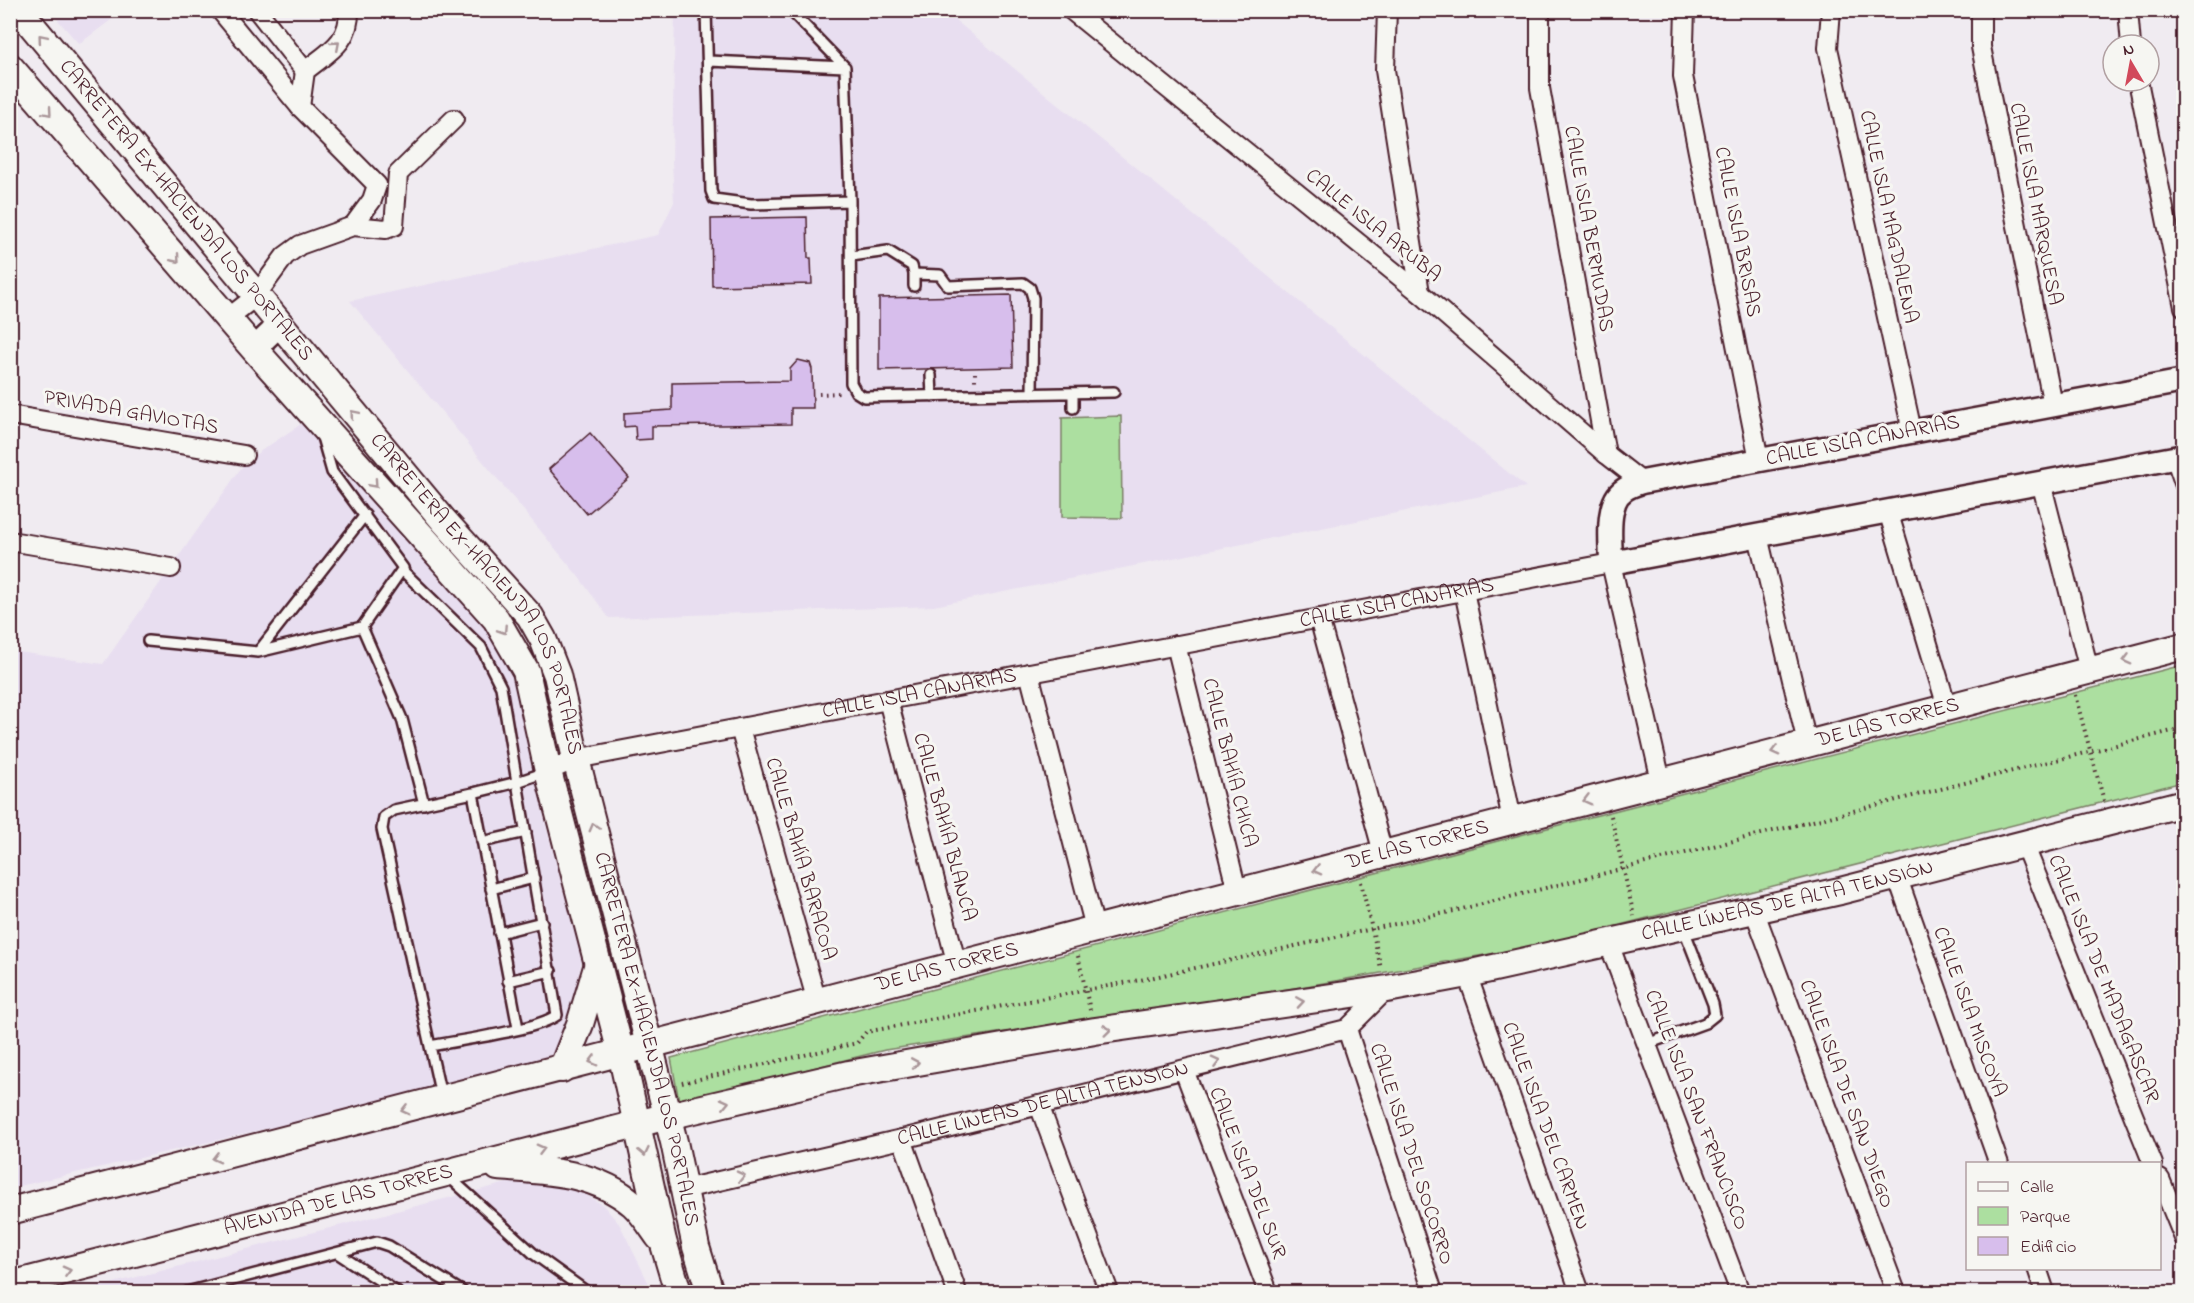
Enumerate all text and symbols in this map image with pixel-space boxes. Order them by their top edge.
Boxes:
north arrow [2101,33,2161,93]
one-way arrow [38,34,49,45]
text: N [2121,37,2136,63]
one-way arrow [329,42,340,53]
street label: CARRETERA EX-HACIENDA LOS PORTALES [51,53,320,368]
street label: CALLE ISLA MARQUESA [2001,100,2069,308]
one-way arrow [41,105,52,115]
street label: CALLE ISLA MAGDALENA [1851,108,1925,326]
street label: CALLE ISLA BERMUDAS [1555,124,1621,334]
street label: CALLE ISLA BRISAS [1706,144,1768,320]
street label: CALLE ISLA ARUBA [1299,162,1447,290]
one-way arrow [169,252,180,263]
street label: PRIVADA GAVIOTAS [41,383,221,443]
street label: CALLE ISLA CANARIAS [1763,407,1963,475]
one-way arrow [350,410,361,421]
street label: CARRETERA EX-HACIENDA LOS PORTALES [362,427,590,758]
one-way arrow [367,477,378,488]
street label: CALLE ISLA CANARIAS [1297,570,1497,637]
one-way arrow [496,623,507,634]
one-way arrow [2122,653,2132,666]
street label: CALLE ISLA CANARIAS [820,661,1019,727]
street label: CALLE BAHÍA CHICA [1193,675,1265,851]
street label: DE LAS TORRES [1812,690,1962,756]
street label: CALLE BAHÍA BLANCA [904,729,984,925]
one-way arrow [1771,744,1781,757]
street label: CALLE BAHÍA BARACOA [757,754,843,964]
one-way arrow [1582,793,1592,805]
street label: DE LAS TORRES [1341,812,1492,879]
one-way arrow [588,822,601,832]
street label: CARRETERA EX-HACIENDA LOS PORTALES [585,849,706,1229]
street label: CALLE ISLA DE MADAGASCAR [2039,850,2167,1108]
street label: CALLE LÍNEAS DE ALTA TENSIÓN [1639,853,1937,950]
one-way arrow [1312,863,1322,876]
street label: CALLE ISLA MISCOYA [1924,923,2014,1101]
street label: DE LAS TORRES [871,935,1022,1001]
street label: CALLE ISLA DE SAN DIEGO [1791,976,1901,1212]
street label: CALLE ISLA SAN FRANCISCO [1636,986,1756,1234]
one-way arrow [1296,996,1305,1008]
street label: CALLE ISLA DEL CARMEN [1493,1018,1597,1234]
one-way arrow [1103,1024,1112,1036]
street label: CALLE ISLA DEL SOCORRO [1361,1039,1461,1269]
one-way arrow [589,1053,599,1066]
street label: CALLE LÍNEAS DE ALTA TENSIÓN [894,1054,1192,1155]
one-way arrow [1211,1056,1221,1069]
one-way arrow [911,1057,920,1069]
street label: CALLE ISLA DEL SUR [1200,1083,1294,1264]
one-way arrow [719,1098,729,1111]
one-way arrow [400,1102,410,1115]
one-way arrow [535,1144,546,1156]
one-way arrow [636,1146,649,1156]
one-way arrow [211,1151,221,1164]
street label: AVENIDA DE LAS TORRES [221,1157,456,1244]
legend [1966,1162,2161,1270]
one-way arrow [735,1170,745,1183]
text: Calle [2020,1175,2055,1201]
text: Parque [2020,1205,2071,1231]
text: Edificio [2020,1235,2076,1261]
one-way arrow [62,1265,72,1278]

